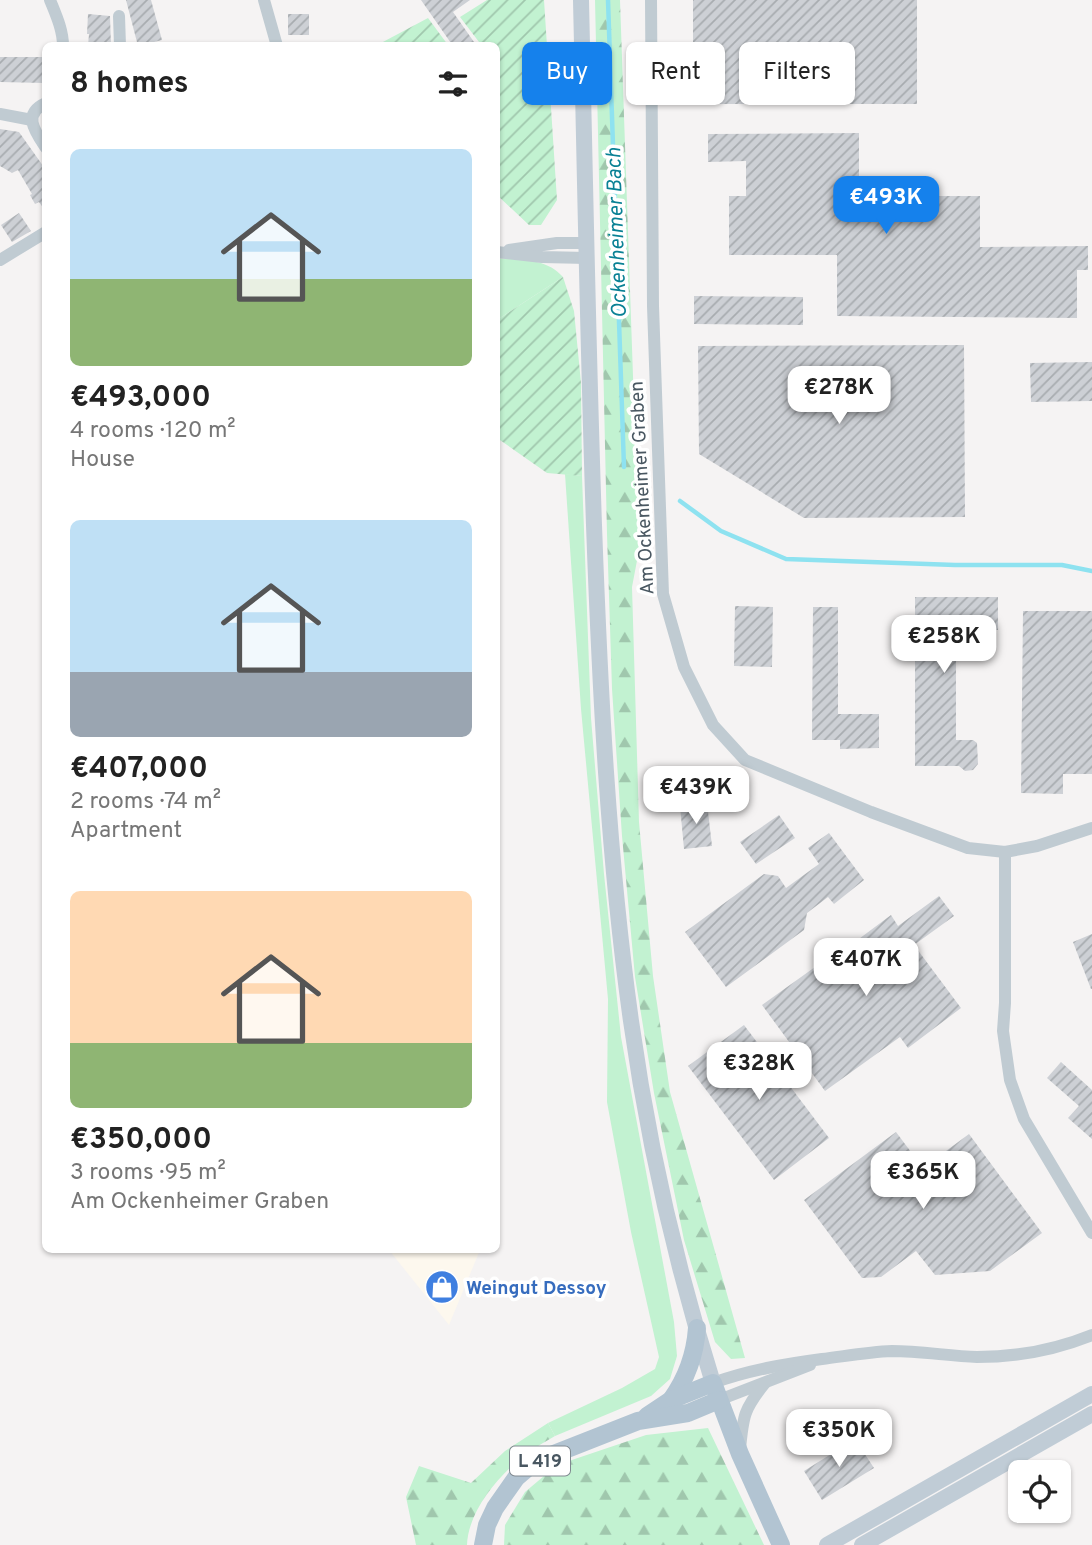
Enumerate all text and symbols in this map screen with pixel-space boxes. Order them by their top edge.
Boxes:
chip: Buy [522,42,612,105]
chip: Rent [626,42,725,105]
chip: Filters [739,42,855,105]
icon: filters [434,65,472,103]
text: 8 homes [70,66,189,103]
water label: Ockenheimer Bach [601,147,634,319]
pin: €493K [837,176,935,236]
text: €493K [849,184,923,213]
icon: home [208,194,334,320]
pin: €278K [790,366,888,426]
text: €278K [804,374,874,403]
text: €493,000 [70,380,211,417]
street label: Am Ockenheimer Graben [625,380,661,595]
text: 4 rooms · 120 m² [70,417,236,446]
text: House [70,446,135,475]
icon: home [208,565,334,691]
pin: €258K [895,616,993,675]
text: €258K [907,623,981,652]
text: €407,000 [70,751,208,788]
pin: €439K [647,766,745,826]
text: €439K [659,774,733,803]
text: 2 rooms · 74 m² [70,788,221,817]
text: Apartment [70,817,182,846]
icon: home [208,936,334,1062]
pin: €407K [817,939,915,998]
text: €407K [830,946,902,975]
pin: €328K [710,1042,808,1102]
text: €328K [723,1050,795,1079]
text: €350,000 [70,1122,212,1159]
pin: €365K [874,1152,972,1211]
text: 3 rooms · 95 m² [70,1159,226,1188]
text: €365K [887,1159,959,1188]
text: Am Ockenheimer Graben [70,1188,329,1217]
shop icon: Weingut Dessoy [423,1268,461,1306]
place label: Weingut Dessoy [466,1277,607,1301]
pin: €350K [790,1410,888,1469]
text: €350K [802,1417,876,1446]
road number: L 419 [510,1446,570,1476]
map controls [1008,1460,1071,1523]
button: locate [1008,1460,1071,1523]

